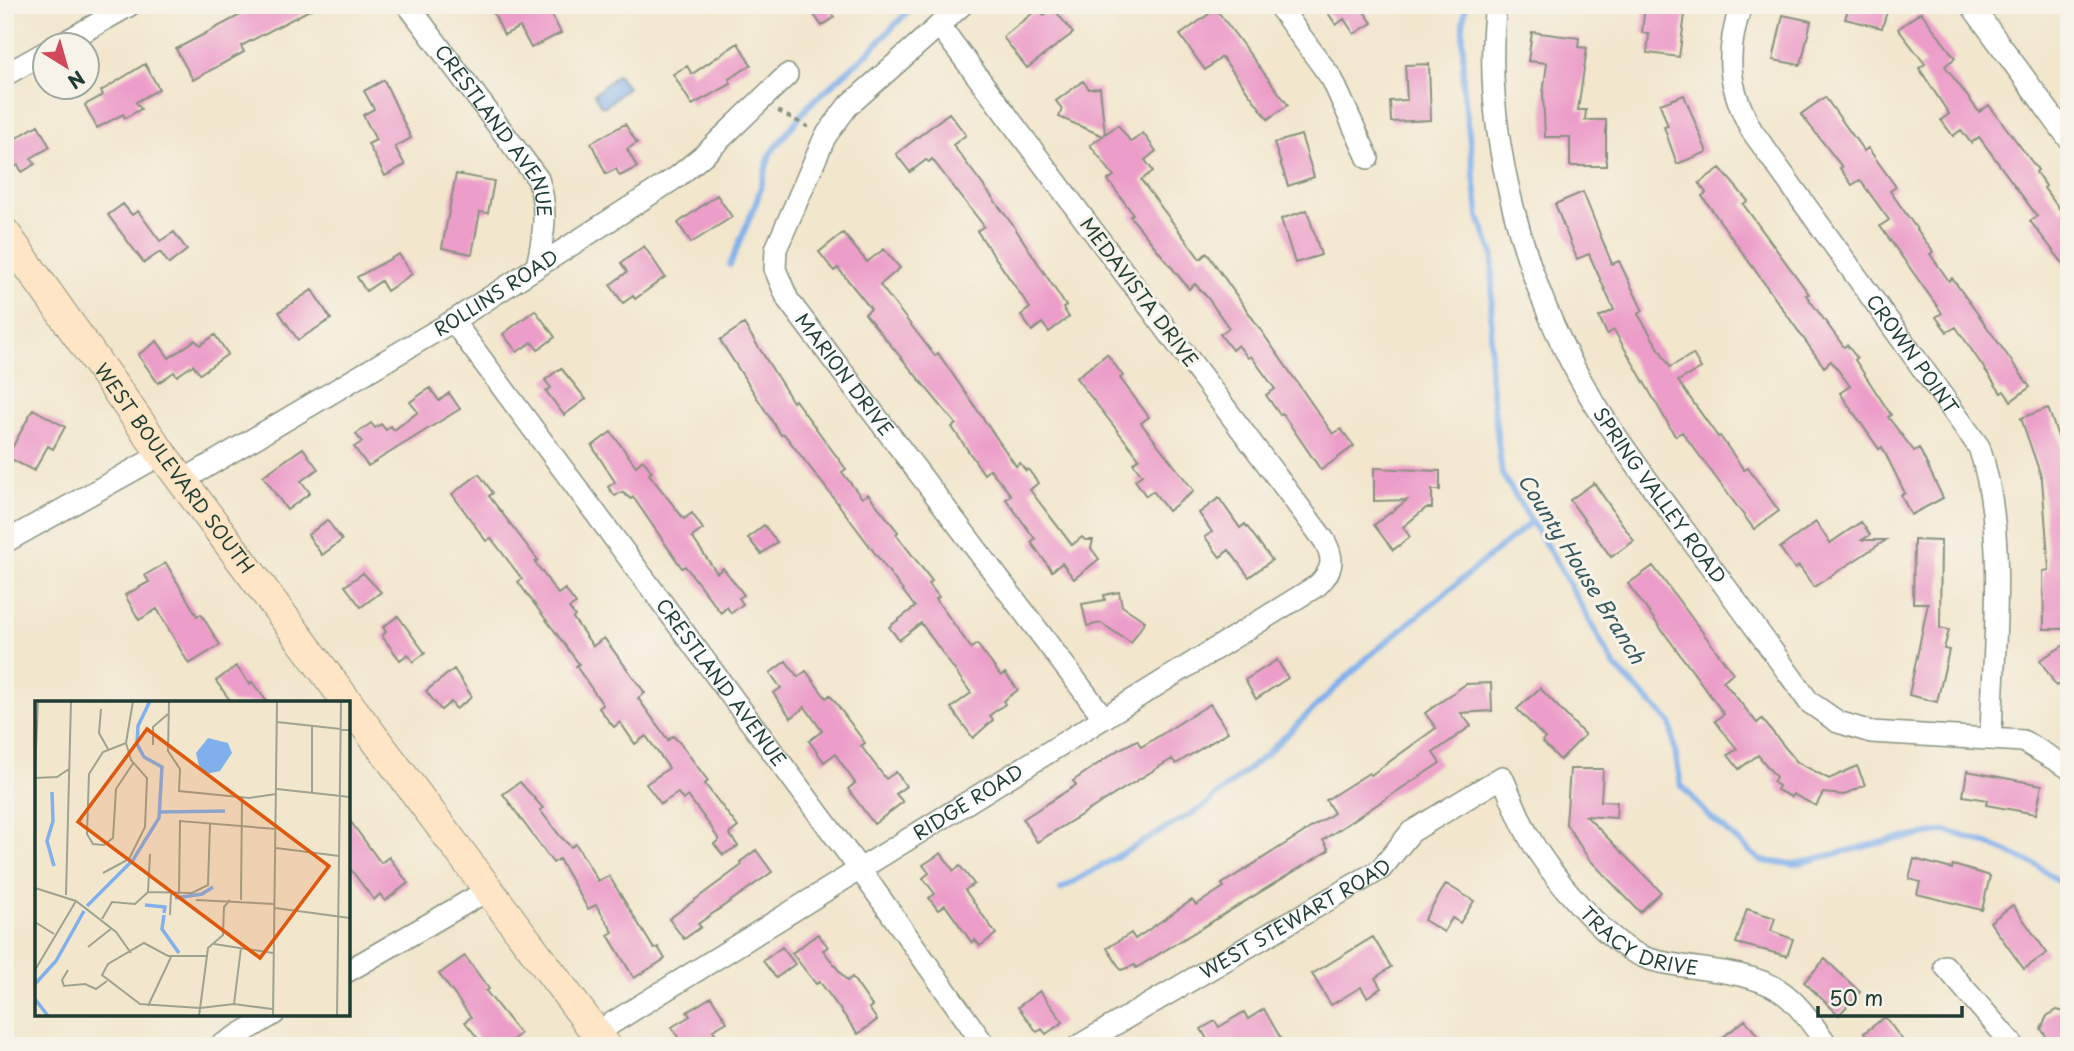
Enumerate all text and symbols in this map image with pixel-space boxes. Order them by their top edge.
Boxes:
north arrow [32,32,102,102]
street label: CRESTLAND AVENUE [429,38,559,217]
text: N [62,65,91,96]
street label: MEDAVISTA DRIVE [1074,211,1205,372]
street label: ROLLINS ROAD [428,242,563,342]
street label: CROWN POINT [1861,288,1966,420]
street label: MARION DRIVE [789,306,901,441]
street label: WEST BOULEVARD SOUTH [89,357,262,579]
street label: SPRING VALLEY ROAD [1587,401,1734,589]
water label: County House Branch [1511,467,1655,670]
street label: CRESTLAND AVENUE [650,592,794,772]
inset map [35,701,350,1016]
street label: RIDGE ROAD [907,756,1028,846]
street label: WEST STEWART ROAD [1194,852,1397,985]
street label: TRACY DRIVE [1574,899,1700,981]
scale bar [1818,974,1962,1018]
text: 50 m [1829,981,1883,1013]

